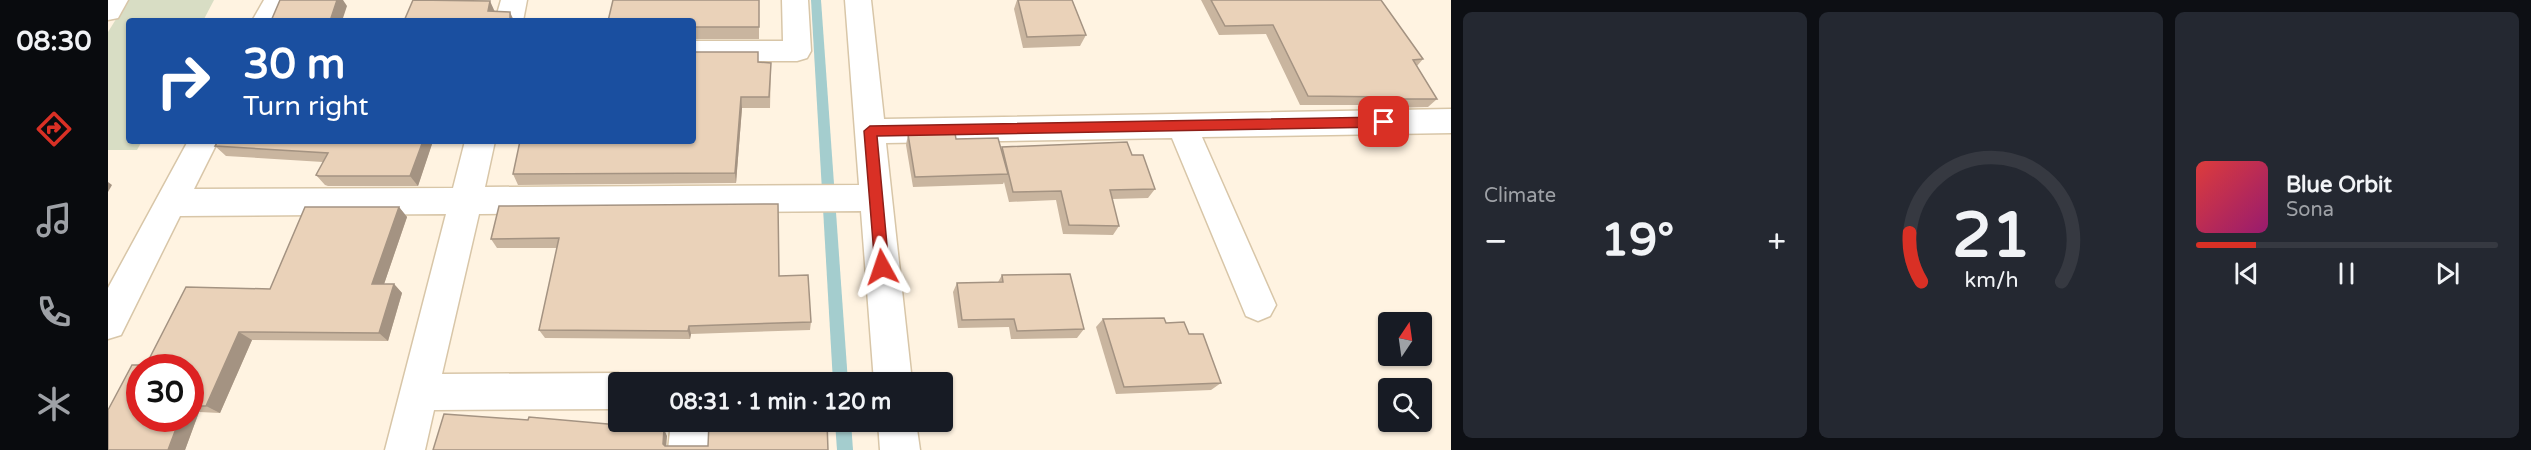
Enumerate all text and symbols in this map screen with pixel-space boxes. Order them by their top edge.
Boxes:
text: 08:30 [17,25,91,58]
text: 30 m [243,39,345,90]
icon: right [144,42,222,120]
text: Turn right [243,90,369,123]
pin [1358,96,1409,147]
icon: arrive [1367,105,1400,138]
icon: directions [33,108,75,150]
text: Blue Orbit [2286,172,2392,198]
text: Climate [1484,184,1556,208]
text: Sona [2286,198,2334,222]
icon: music [33,199,75,241]
text: 21 [1952,199,2030,274]
text: 19° [1601,214,1674,268]
text: − [1484,222,1508,261]
text: + [1767,222,1786,261]
position arrow [850,235,914,299]
icon: previous [2230,257,2263,290]
icon: pause [2330,257,2363,290]
icon: next [2431,257,2464,290]
text: km/h [1964,267,2018,293]
icon: phone [33,291,75,333]
north arrow [1378,312,1432,366]
map controls [1378,312,1432,432]
speed limit sign: 30 [126,354,204,432]
button: search [1378,378,1432,432]
icon: climate [33,383,75,425]
text: 08:31 · 1 min · 120 m [670,389,891,415]

